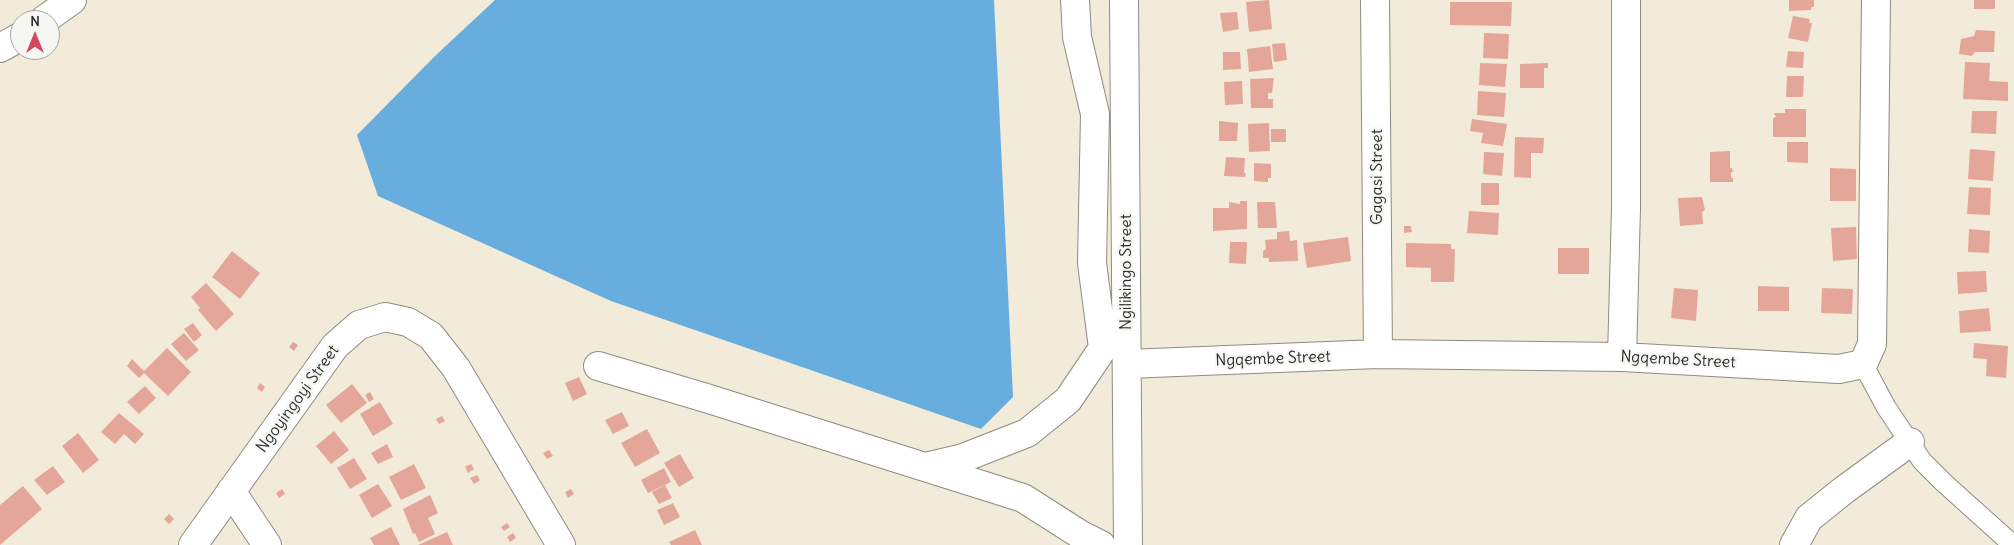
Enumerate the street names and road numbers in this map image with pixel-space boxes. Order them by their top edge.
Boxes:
street label: Gagasi Street [1367,129,1387,225]
street label: Ngilikingo Street [1116,214,1136,330]
street label: Ngoyingoyi Street [253,342,343,456]
street label: Ngqembe Street [1215,347,1331,371]
street label: Ngqembe Street [1620,347,1736,373]

